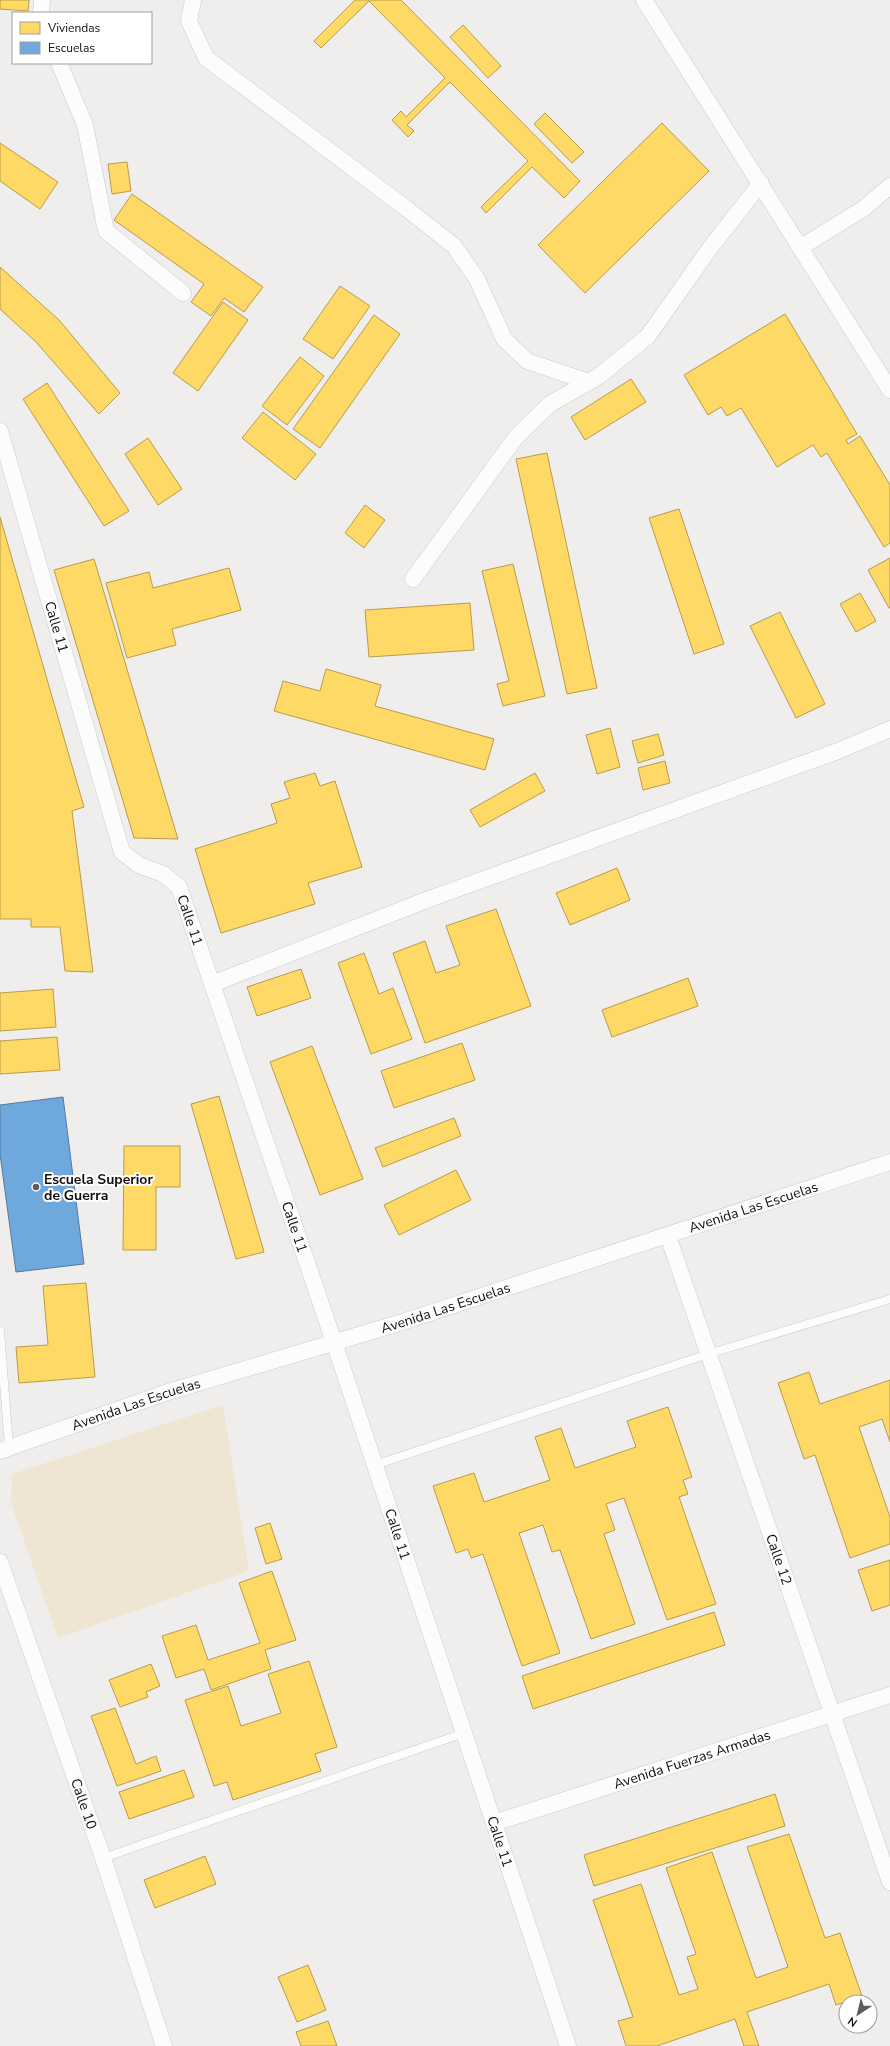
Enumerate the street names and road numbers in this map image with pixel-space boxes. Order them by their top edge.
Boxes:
street label: Calle 11 [40,599,73,655]
street label: Calle 11 [173,892,208,948]
street label: Avenida Las Escuelas [686,1177,821,1237]
street label: Calle 11 [277,1199,312,1255]
street label: Avenida Las Escuelas [378,1278,513,1338]
street label: Avenida Las Escuelas [69,1373,203,1435]
street label: Calle 11 [380,1506,415,1562]
street label: Calle 12 [762,1531,797,1587]
street label: Avenida Fuerzas Armadas [611,1725,773,1793]
street label: Calle 10 [66,1776,102,1832]
street label: Calle 11 [483,1813,517,1870]

